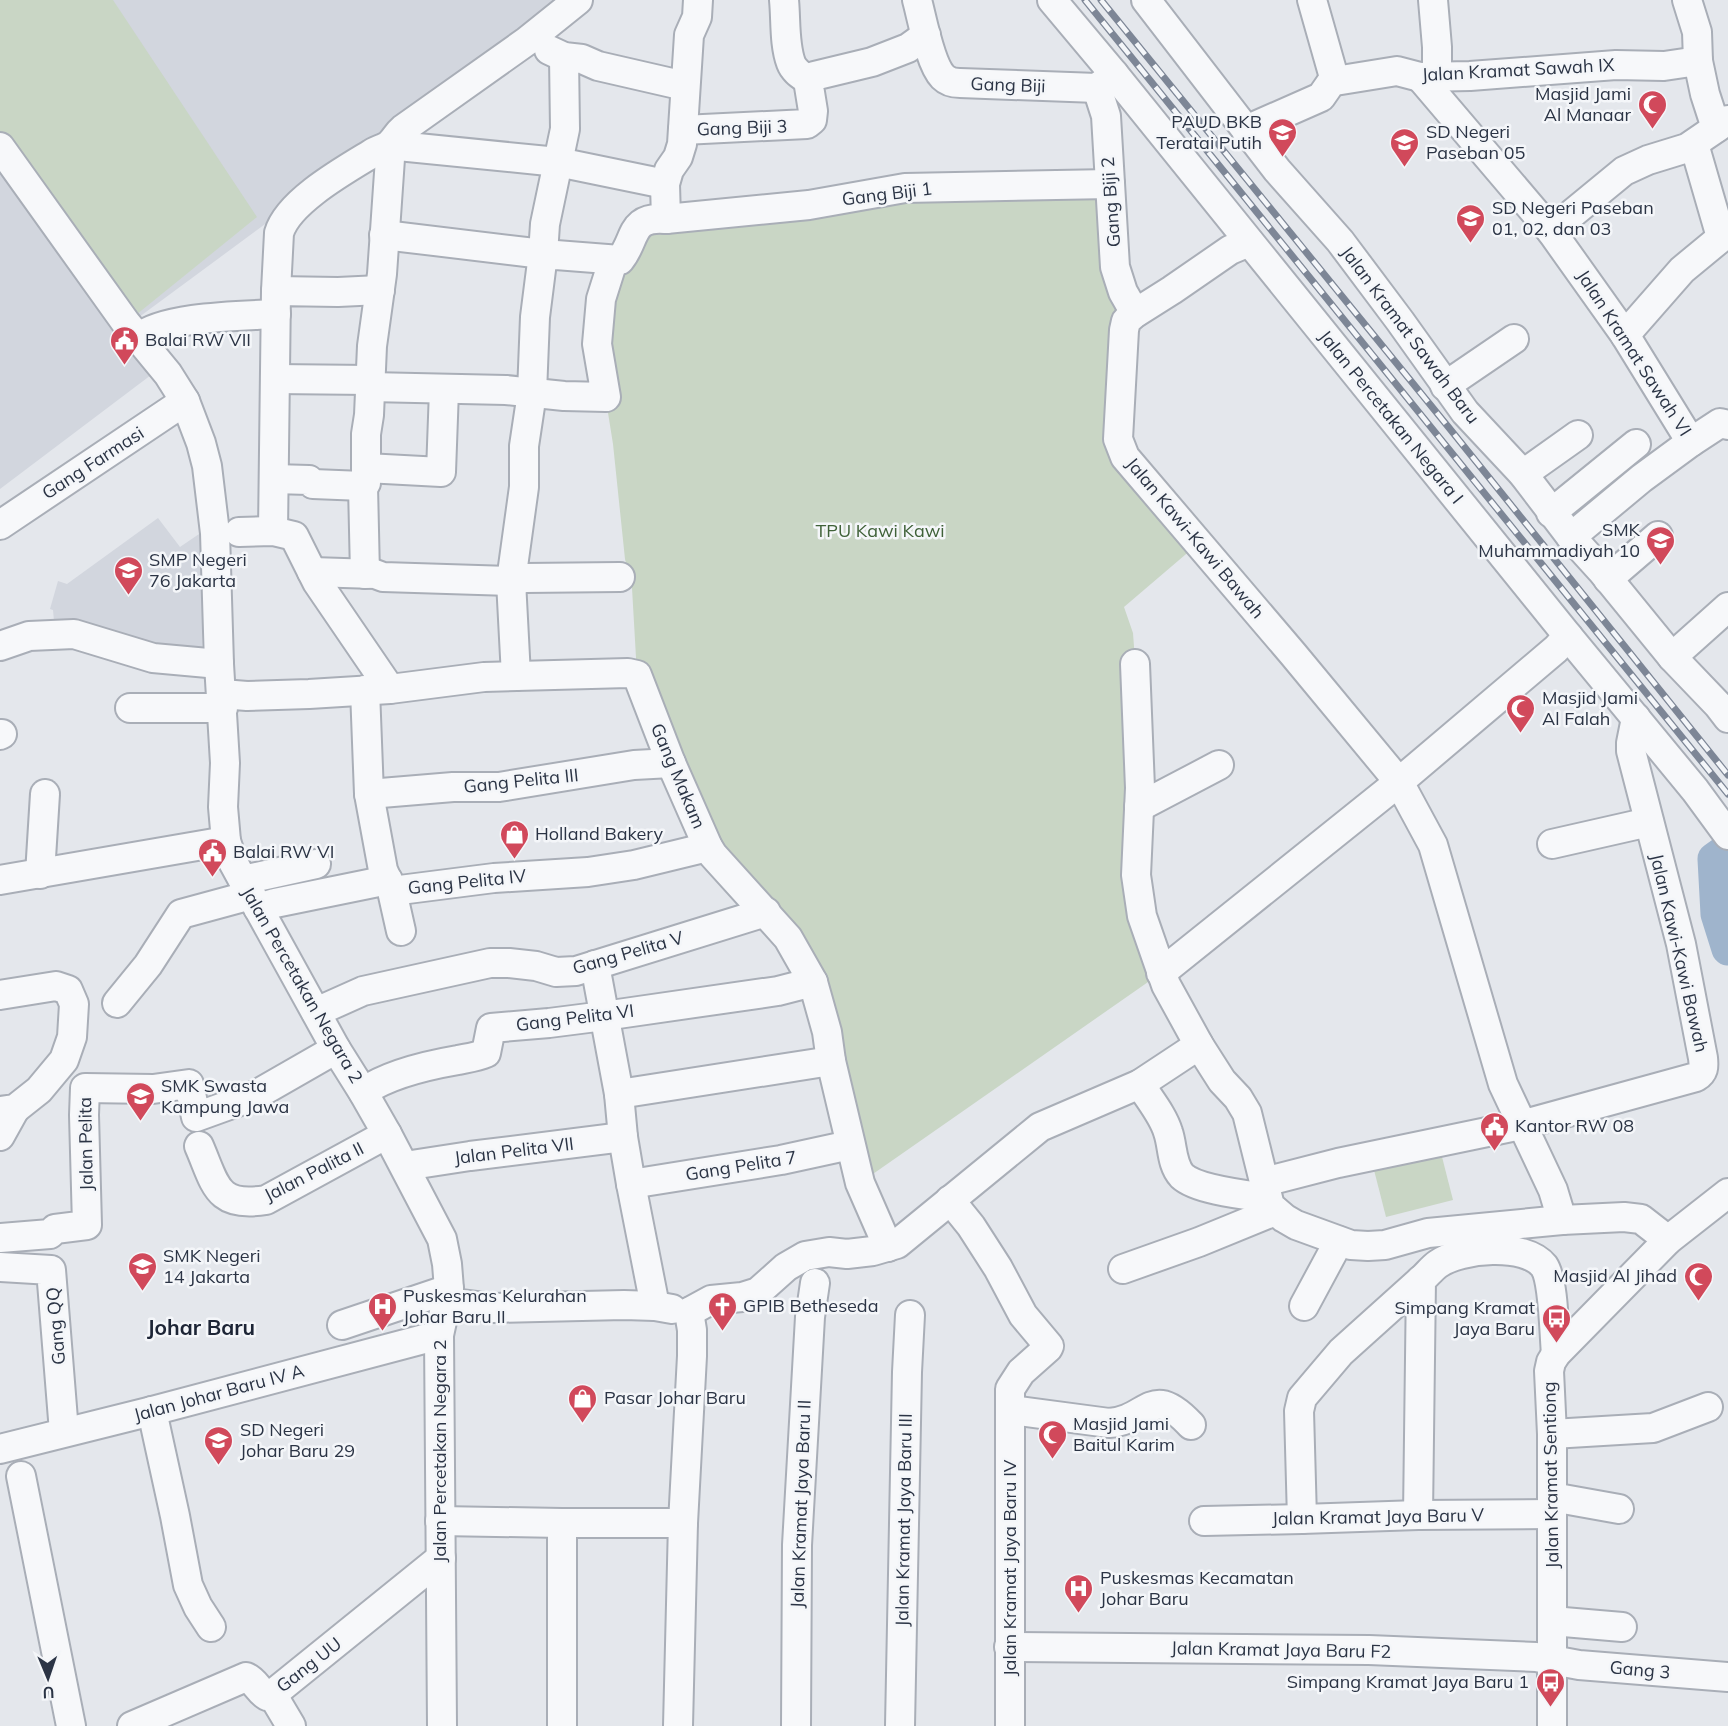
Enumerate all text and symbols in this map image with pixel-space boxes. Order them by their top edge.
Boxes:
street label: Jalan Kramat Sawah IX [1421,53,1615,86]
street label: Gang Biji [970,72,1046,97]
place label: Masjid Jami Al Manaar [1535,82,1631,126]
mosque icon: Masjid Jami Al Manaar [1636,88,1668,130]
place label: PAUD BKB Teratai Putih [1156,110,1262,154]
street label: Gang Biji 3 [696,114,788,141]
school or university icon: PAUD BKB Teratai Putih [1267,116,1299,158]
place label: SD Negeri Paseban 05 [1426,120,1525,164]
school or university icon: SD Negeri Paseban 05 [1389,126,1421,168]
street label: Gang Biji 2 [1096,156,1125,248]
street label: Gang Biji 1 [841,177,933,210]
place label: SD Negeri Paseban 01, 02, dan 03 [1492,196,1654,240]
school or university icon: SD Negeri Paseban 01, 02, dan 03 [1455,202,1487,244]
street label: Jalan Kramat Sawah Baru [1336,241,1485,428]
street label: Jalan Kramat Sawah VI [1572,265,1697,440]
public building icon: Balai RW VII [108,324,140,366]
street label: Jalan Percetakan Negara I [1314,325,1469,508]
place label: Balai RW VII [145,328,251,351]
street label: Gang Farmasi [37,421,148,504]
street label: Jalan Kawi-Kawi Bawah [1121,452,1270,623]
place label: SMK Muhammadiyah 10 [1478,518,1641,562]
park label: TPU Kawi Kawi [815,519,945,542]
school or university icon: SMK Muhammadiyah 10 [1645,524,1677,566]
place label: SMP Negeri 76 Jakarta [149,548,247,592]
school or university icon: SMP Negeri 76 Jakarta [112,554,144,596]
place label: Masjid Jami Al Falah [1542,686,1638,730]
mosque icon: Masjid Jami Al Falah [1505,692,1537,734]
street label: Gang Makam [646,720,711,832]
street label: Gang Pelita III [462,763,580,798]
shop icon: Holland Bakery [498,818,530,860]
place label: Holland Bakery [535,822,663,845]
public building icon: Balai RW VI [196,836,228,878]
place label: Balai RW VI [233,840,334,863]
street label: Jalan Kawi-Kawi Bawah [1645,851,1714,1055]
street label: Gang Pelita IV [407,864,528,899]
street label: Jalan Percetakan Negara 2 [237,882,368,1087]
street label: Gang Pelita V [570,926,686,979]
street label: Gang Pelita VI [515,999,635,1036]
place label: SMK Swasta Kampung Jawa [161,1074,289,1118]
school or university icon: SMK Swasta Kampung Jawa [124,1080,156,1122]
street label: Jalan Pelita [73,1097,98,1191]
public building icon: Kantor RW 08 [1478,1110,1510,1152]
place label: Kantor RW 08 [1515,1114,1634,1137]
street label: Jalan Pelita VII [453,1132,575,1169]
street label: Jalan Palita II [260,1137,367,1207]
street label: Gang Pelita 7 [684,1145,798,1186]
place label: SMK Negeri 14 Jakarta [163,1244,260,1288]
school or university icon: SMK Negeri 14 Jakarta [126,1250,158,1292]
mosque icon: Masjid Al Jihad [1682,1260,1714,1302]
place label: Masjid Al Jihad [1553,1264,1677,1287]
place label: Puskesmas Kelurahan Johar Baru II [403,1284,587,1328]
street label: Gang QQ [41,1286,70,1366]
hospital icon: Puskesmas Kelurahan Johar Baru II [366,1290,398,1332]
church icon: GPIB Betheseda [706,1290,738,1332]
place label: GPIB Betheseda [743,1294,878,1317]
place label: Simpang Kramat Jaya Baru [1394,1296,1535,1340]
bus stop icon: Simpang Kramat Jaya Baru [1540,1302,1572,1344]
district label: Johar Baru [147,1314,255,1340]
street label: Jalan Percetakan Negara 2 [428,1339,451,1563]
street label: Jalan Johar Baru IV A [131,1359,307,1426]
street label: Jalan Kramat Sentiong [1537,1381,1564,1569]
shop icon: Pasar Johar Baru [567,1382,599,1424]
place label: Pasar Johar Baru [604,1386,746,1409]
street label: Jalan Kramat Jaya Baru II [785,1399,816,1609]
place label: Masjid Jami Baitul Karim [1073,1412,1175,1456]
street label: Jalan Kramat Jaya Baru III [890,1413,917,1627]
place label: SD Negeri Johar Baru 29 [240,1418,355,1462]
mosque icon: Masjid Jami Baitul Karim [1036,1418,1068,1460]
school or university icon: SD Negeri Johar Baru 29 [203,1424,235,1466]
street label: Jalan Kramat Jaya Baru IV [998,1459,1021,1676]
street label: Jalan Kramat Jaya Baru V [1272,1503,1485,1530]
place label: Puskesmas Kecamatan Johar Baru [1100,1566,1294,1610]
hospital icon: Puskesmas Kecamatan Johar Baru [1063,1572,1095,1614]
street label: Gang UU [272,1632,346,1697]
street label: Jalan Kramat Jaya Baru F2 [1171,1636,1391,1663]
north arrow [18,1648,78,1708]
street label: Gang 3 [1609,1655,1671,1684]
bus stop icon: Simpang Kramat Jaya Baru 1 [1534,1666,1566,1708]
place label: Simpang Kramat Jaya Baru 1 [1287,1670,1529,1693]
text: U [42,1683,55,1703]

